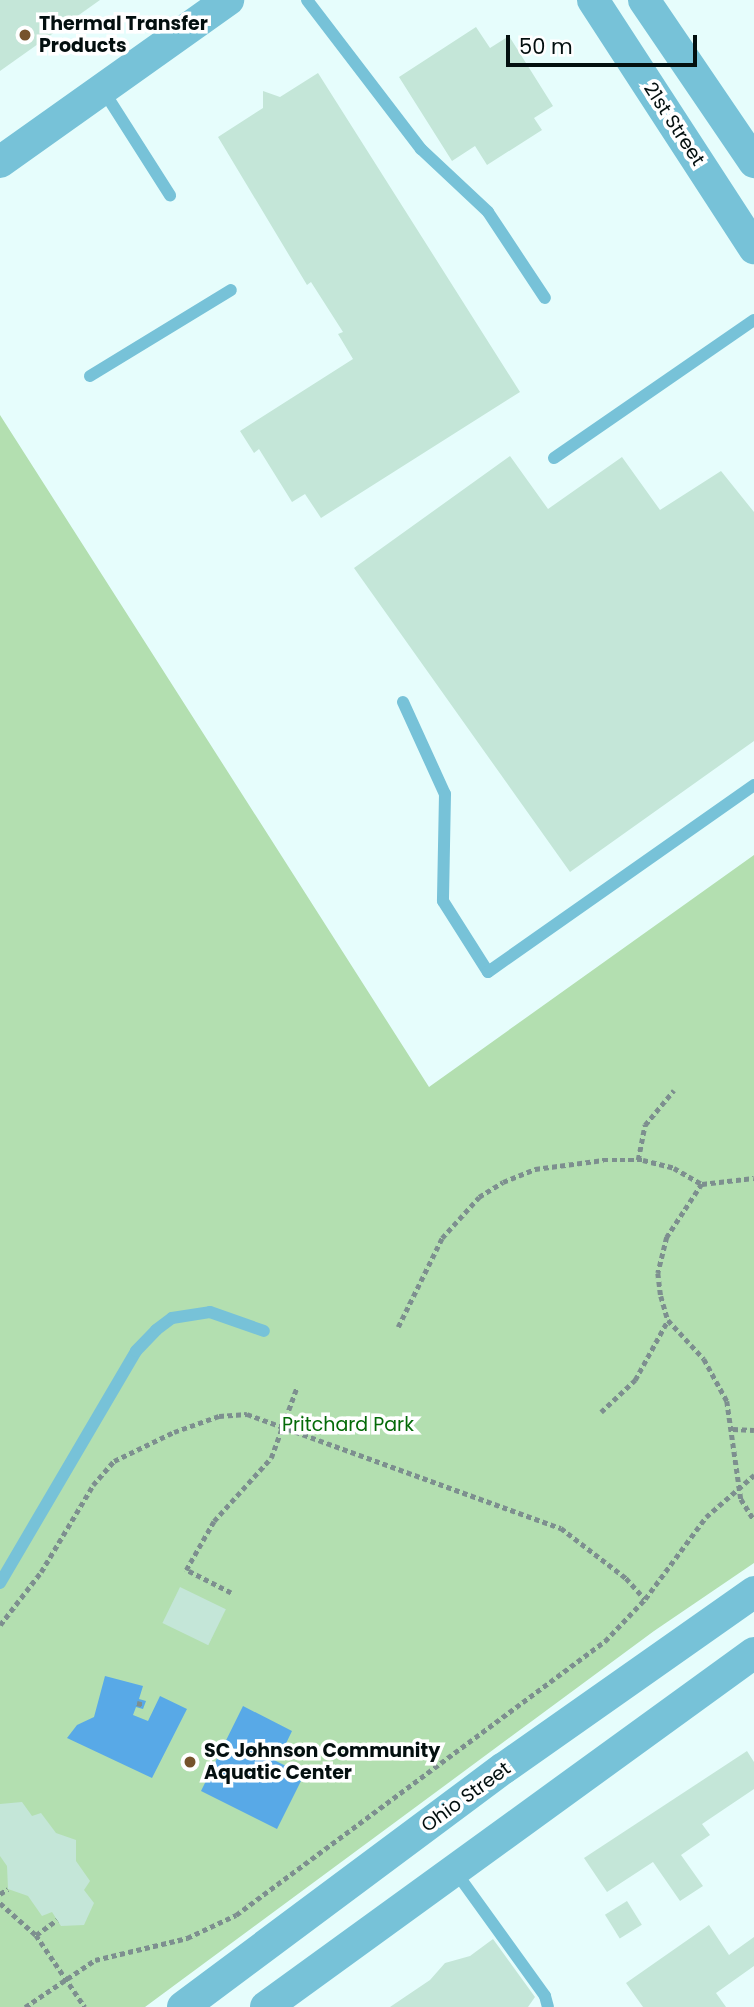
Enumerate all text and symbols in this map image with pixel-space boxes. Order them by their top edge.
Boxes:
place label: Thermal Transfer Products [39,13,208,57]
scale bar [509,21,700,65]
marker: Thermal Transfer Products [17,27,33,43]
text: 50 m [519,32,573,61]
street label: 21st Street [639,78,709,170]
park label: Pritchard Park [282,1414,414,1436]
place label: SC Johnson Community Aquatic Center [204,1740,440,1784]
marker: SC Johnson Community Aquatic Center [182,1754,198,1770]
street label: Ohio Street [417,1757,515,1837]

